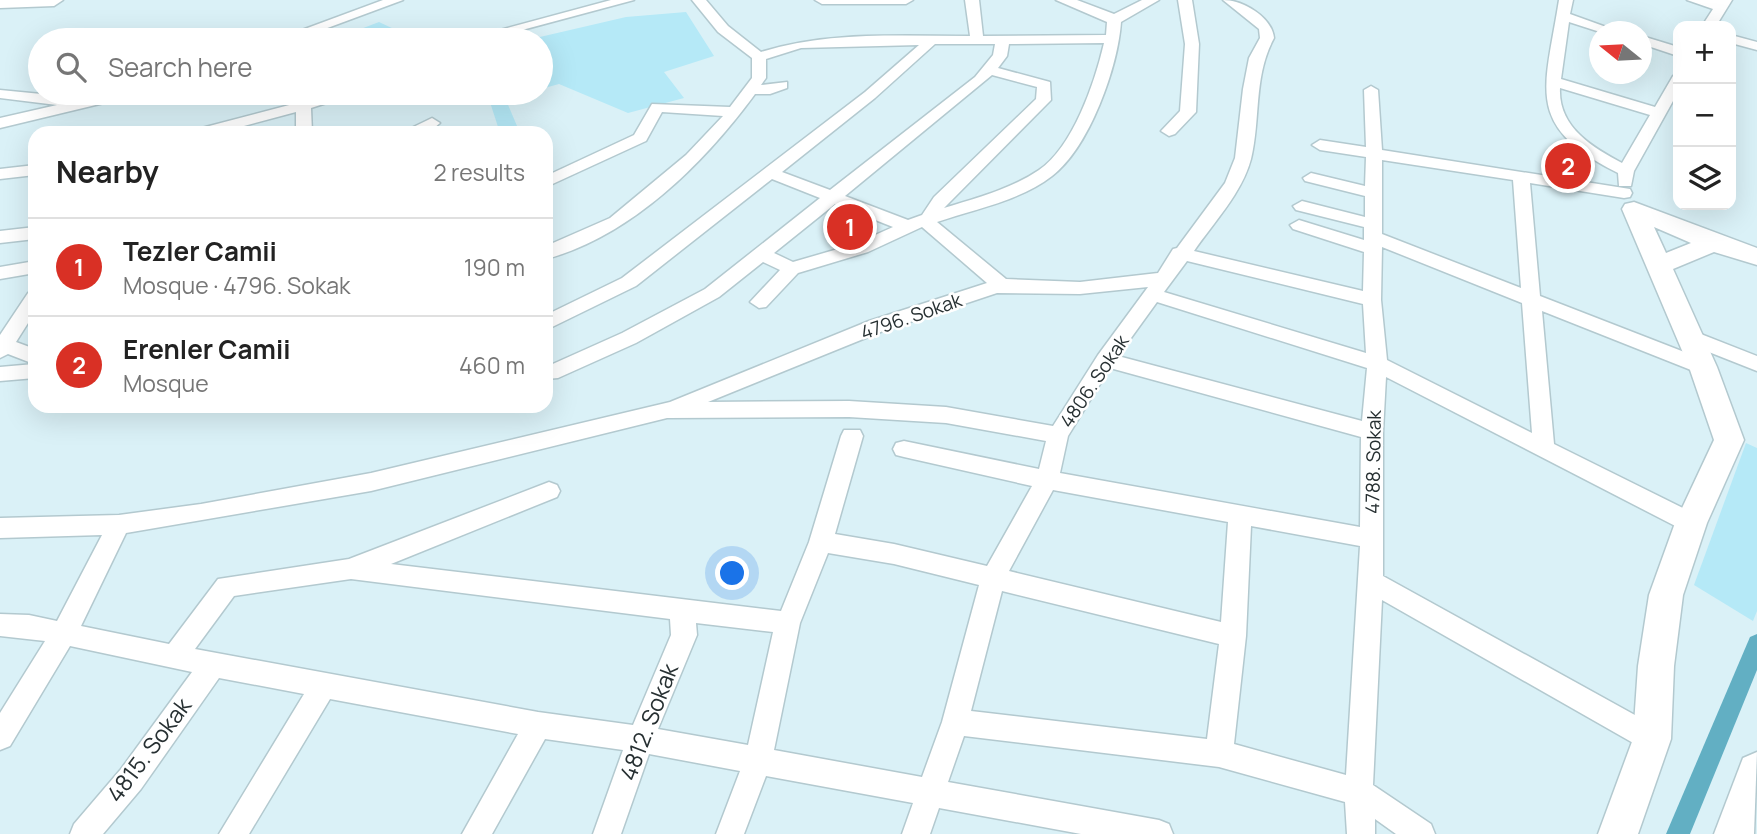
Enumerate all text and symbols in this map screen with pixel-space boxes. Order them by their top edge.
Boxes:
north arrow [1589,21,1652,84]
map controls [1673,21,1736,210]
button: + [1673,21,1736,84]
search box [28,28,553,105]
icon: search [52,48,90,86]
text: Search here [108,49,253,85]
button: − [1673,84,1736,147]
pin: 2 [1545,140,1591,192]
button: layers [1673,147,1736,210]
text: Nearby [56,151,159,192]
text: 2 results [433,156,525,188]
pin: 1 [827,201,873,253]
text: Tezler Camii [123,233,277,269]
text: 1 [74,251,84,283]
text: 190 m [464,251,525,283]
text: Mosque · 4796. Sokak [123,269,351,301]
street label: 4796. Sokak [857,286,966,345]
street label: 4806. Sokak [1053,329,1135,432]
text: Erenler Camii [123,331,291,367]
text: 2 [72,349,86,381]
text: 460 m [459,349,525,381]
text: Mosque [123,367,209,399]
street label: 4788. Sokak [1359,409,1387,514]
your location [715,556,749,590]
street label: 4812. Sokak [611,658,685,785]
street label: 4815. Sokak [98,690,198,808]

